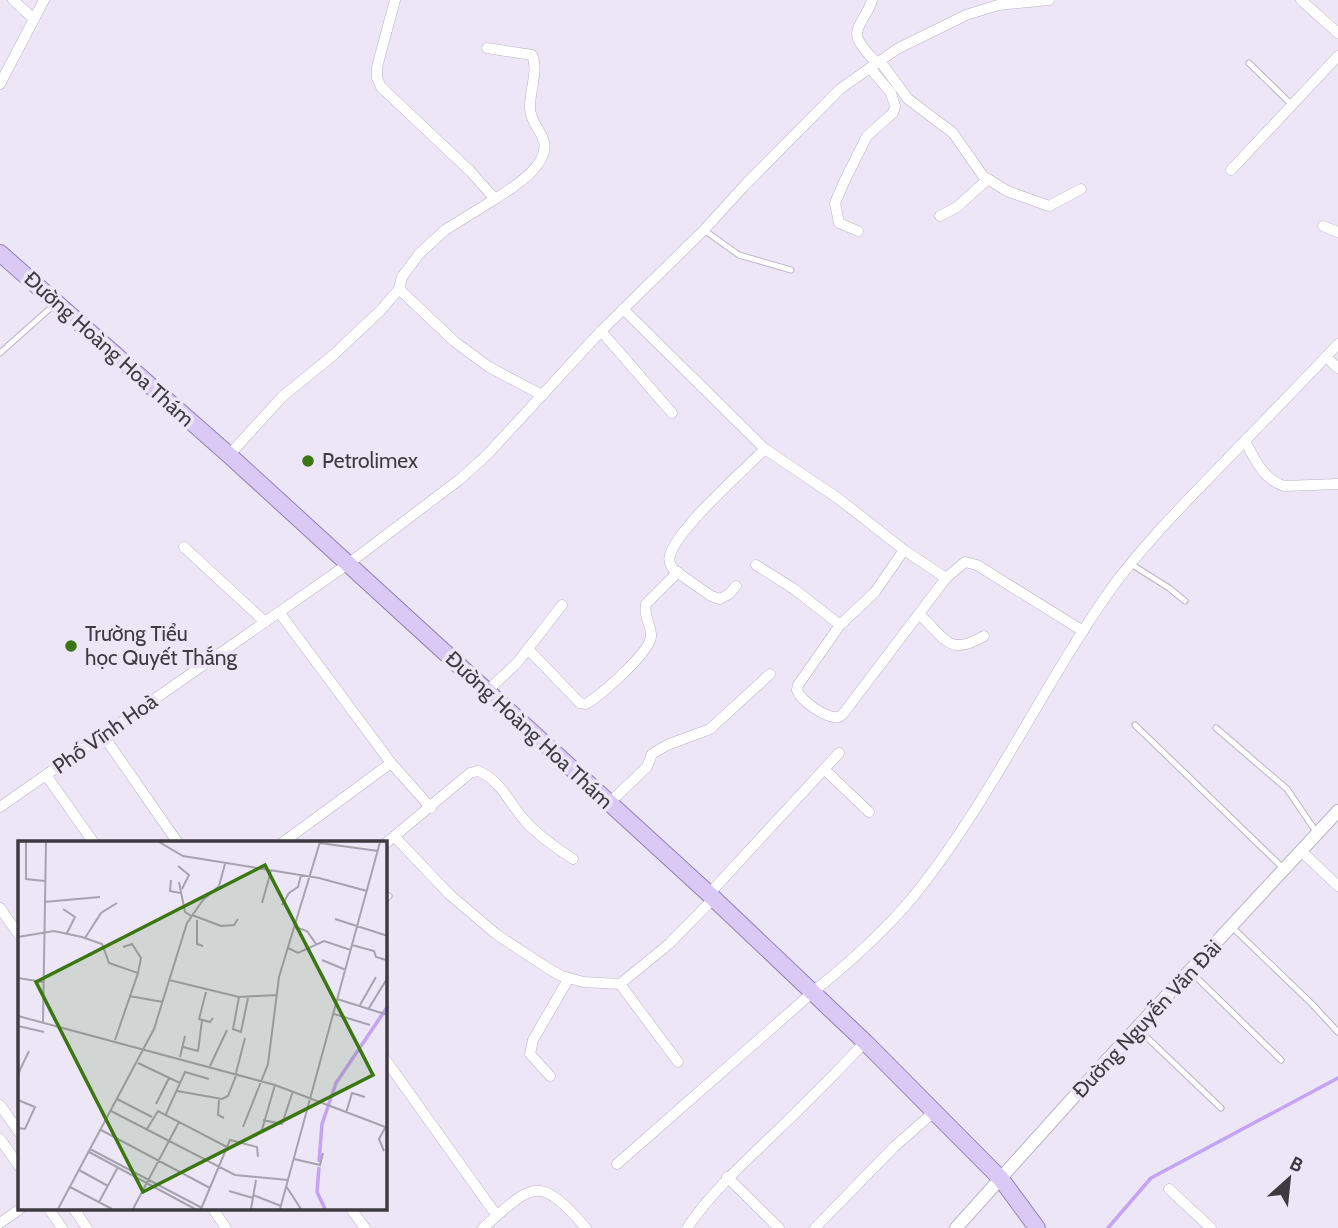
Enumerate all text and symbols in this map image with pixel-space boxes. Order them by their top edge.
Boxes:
street label: Đường Hoàng Hoa Thám [19,266,199,431]
place label: Petrolimex [322,448,418,473]
marker: Petrolimex [300,453,316,469]
place label: Trường Tiểu học Quyết Thắng [85,621,237,670]
marker: Trường Tiểu học Quyết Thắng [63,638,79,654]
street label: Đường Hoàng Hoa Thám [440,646,618,814]
street label: Phố Vĩnh Hoà [48,688,162,779]
inset map [18,841,387,1210]
street label: Đường Nguyễn Văn Đài [1067,935,1226,1103]
north arrow [1254,1144,1324,1214]
text: B [1286,1151,1307,1177]

